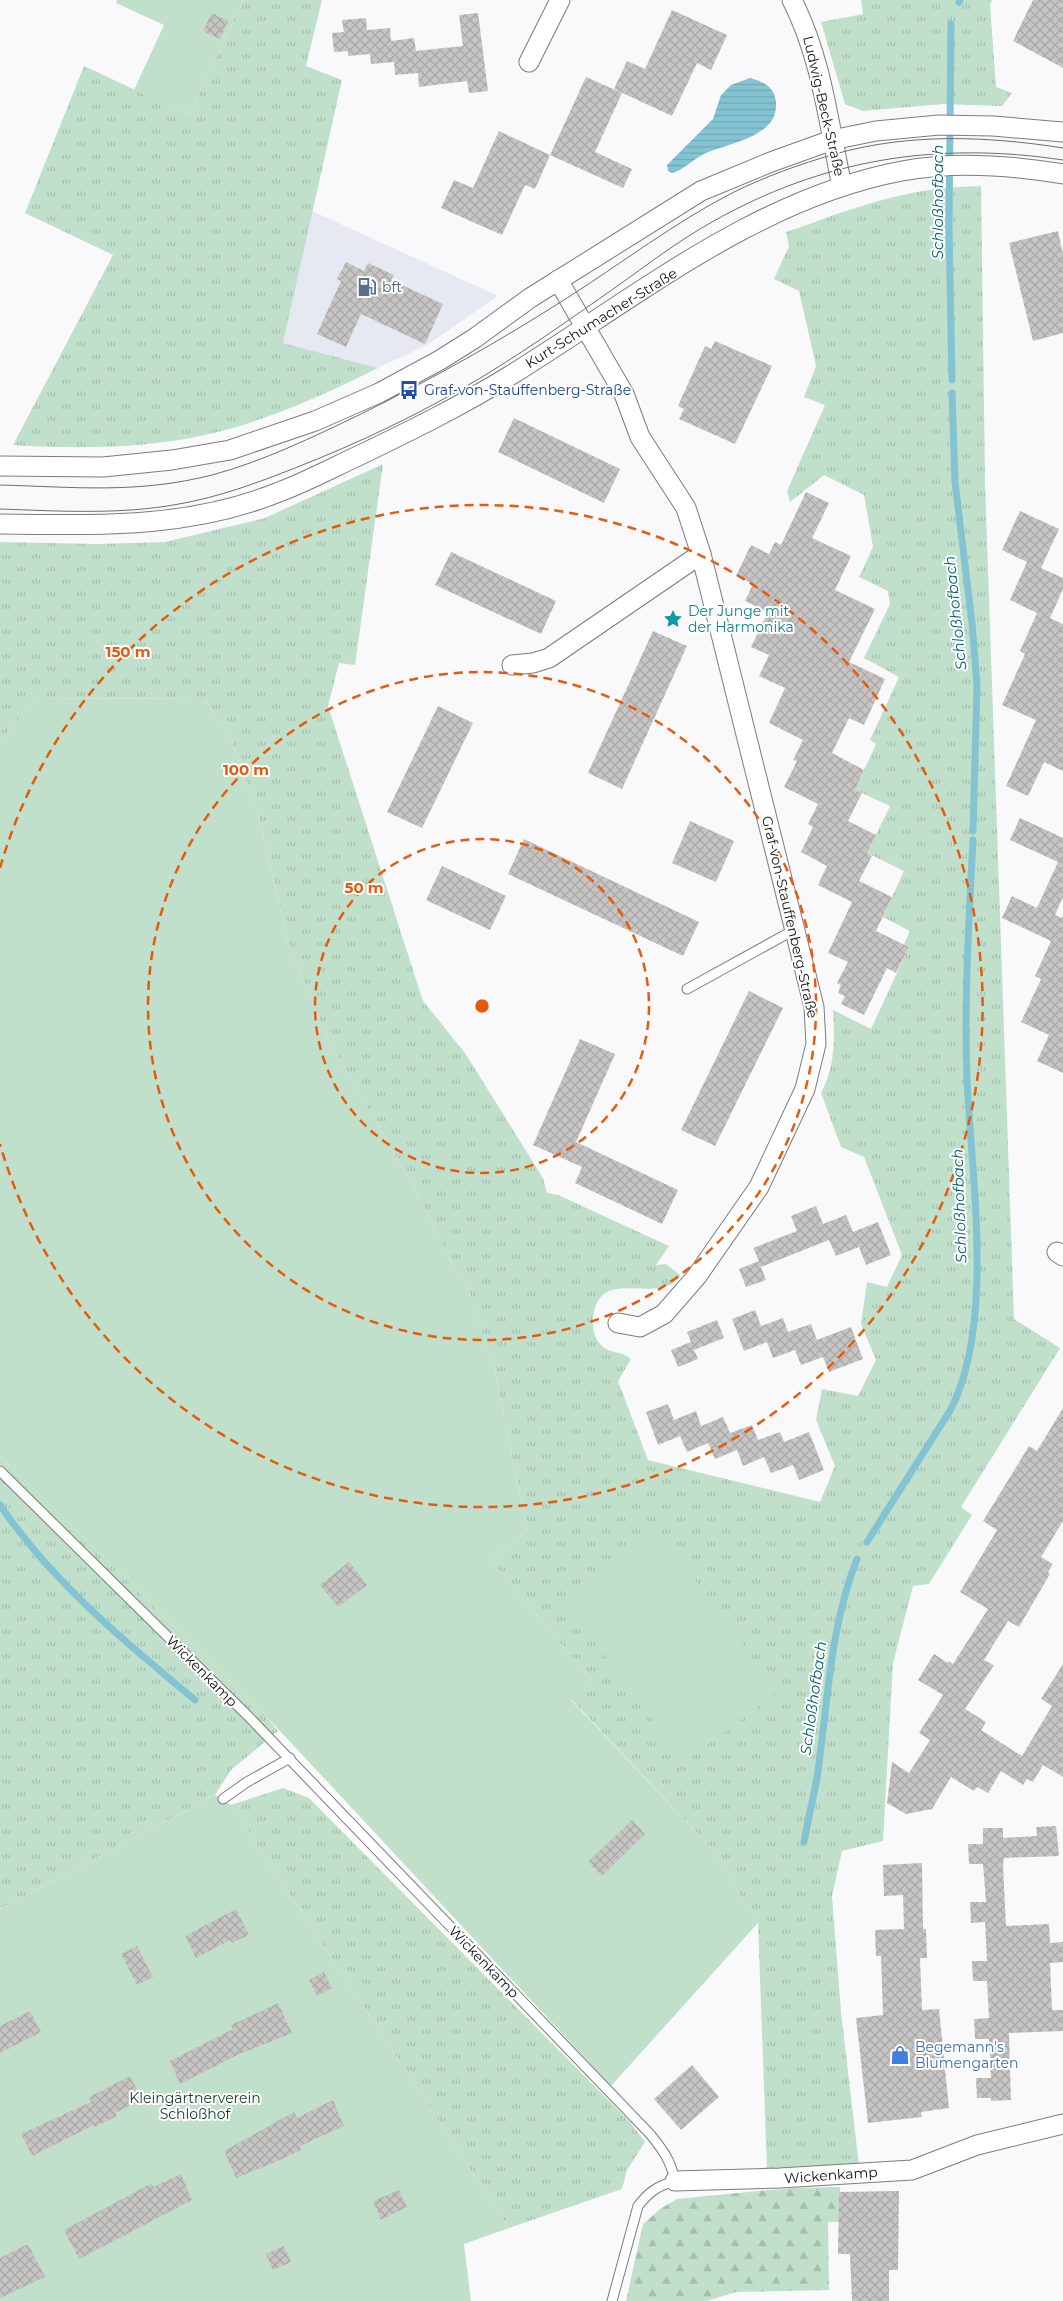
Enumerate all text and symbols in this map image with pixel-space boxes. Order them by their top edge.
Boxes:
street label: Ludwig-Beck-Straße [799,34,849,178]
water label: Schloßhofbach [928,145,947,259]
street label: Kurt-Schumacher-Straße [522,264,680,372]
fuel station icon: bft [356,276,378,298]
place label: bft [382,278,402,296]
bus stop icon: Graf-von-Stauffenberg-Straße [398,379,420,401]
place label: Graf-von-Stauffenberg-Straße [424,381,631,399]
water label: Schloßhofbach [940,555,970,671]
place label: Der Junge mit der Harmonika [688,602,794,636]
place icon: Der Junge mit der Harmonika [662,608,684,630]
text: 150 m [106,642,150,661]
text: 100 m [223,760,269,779]
street label: Graf-von-Stauffenberg-Straße [758,814,822,1020]
text: 50 m [344,878,384,897]
centre of rings [473,997,491,1015]
water label: Schloßhofbach [948,1148,970,1264]
street label: Wickenkamp [163,1632,241,1710]
water label: Schloßhofbach [796,1640,830,1756]
street label: Wickenkamp [445,1922,523,2002]
place label: Begemann's Blumengarten [915,2038,1019,2072]
shop icon: Begemann's Blumengarten [889,2044,911,2066]
park label: Kleingärtnerverein Schloßhof [129,2089,261,2123]
street label: Wickenkamp [784,2163,878,2187]

